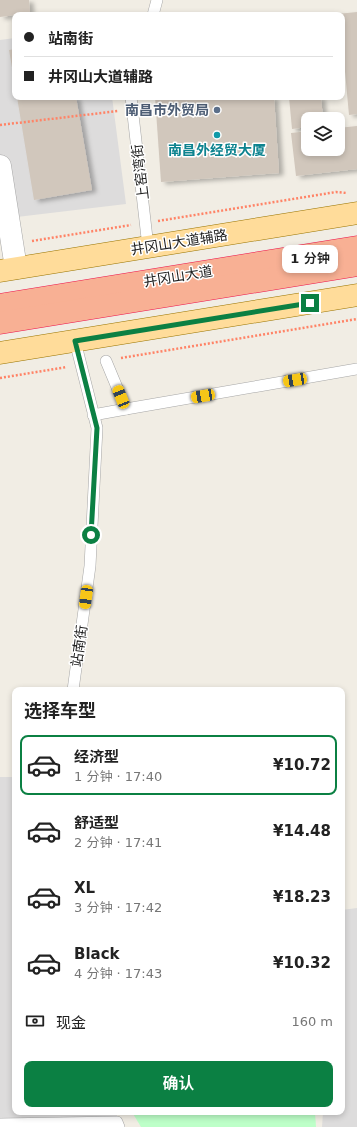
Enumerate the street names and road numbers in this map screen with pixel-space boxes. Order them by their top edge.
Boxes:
street label: 上窑湾街 [129,143,151,201]
street label: 井冈山大道辅路 [129,226,229,258]
street label: 井冈山大道 [142,263,214,289]
street label: 站南街 [68,624,90,668]

